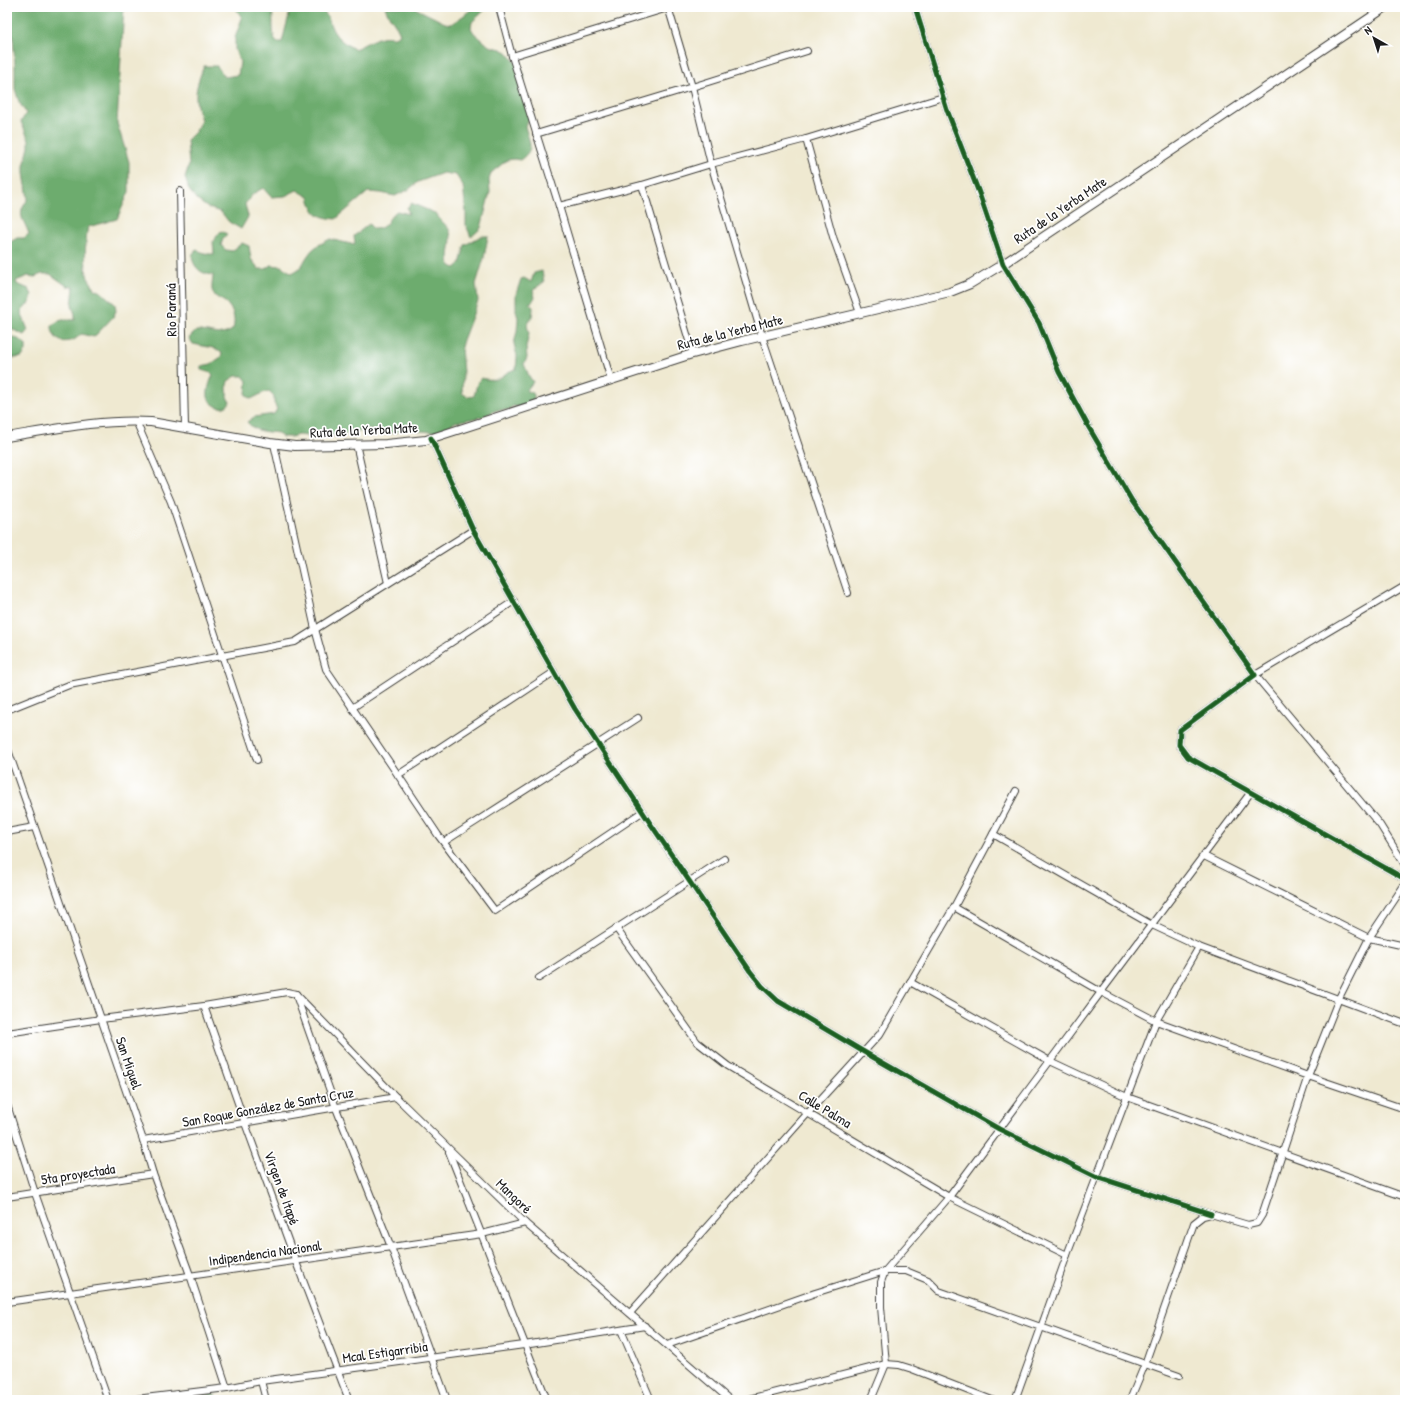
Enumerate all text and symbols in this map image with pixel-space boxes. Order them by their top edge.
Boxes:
north arrow [1354,18,1394,58]
text: N [1361,23,1374,38]
street label: Ruta de la Yerba Mate [1010,171,1110,248]
street label: Rio Paraná [161,283,180,337]
street label: Ruta de la Yerba Mate [675,309,785,354]
street label: Ruta de la Yerba Mate [310,417,419,442]
street label: San Miguel [111,1034,147,1092]
street label: San Roque González de Santa Cruz [181,1082,355,1132]
street label: Calle Palma [795,1085,856,1132]
street label: Virgen de Itapé [259,1148,305,1228]
street label: 5ta proyectada [40,1158,117,1190]
street label: Mangoré [492,1174,537,1218]
street label: Indipendencia Nacional [207,1235,323,1271]
street label: Mcal Estigarribia [341,1336,429,1368]

